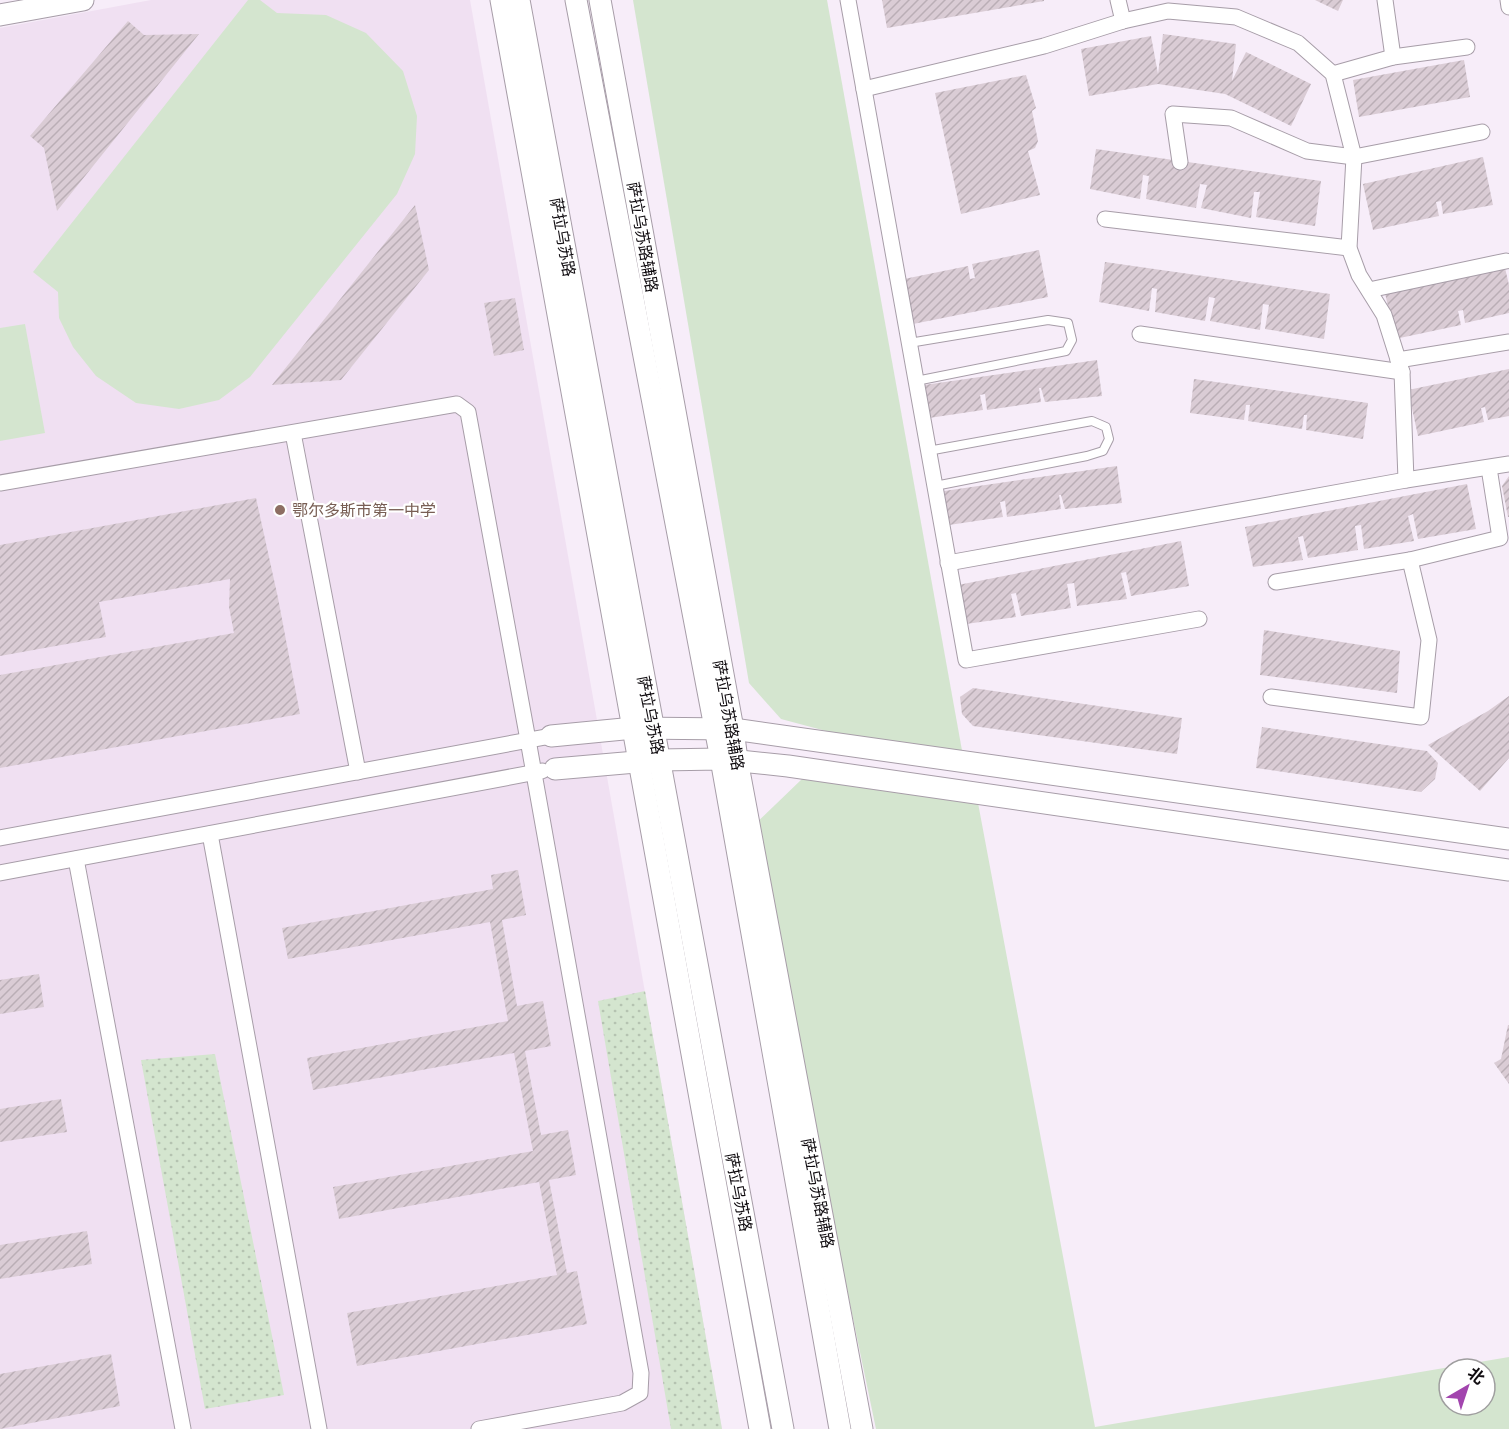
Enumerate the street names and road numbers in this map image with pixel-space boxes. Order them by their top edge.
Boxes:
street label: 萨拉乌苏路辅路 [622,180,664,294]
street label: 萨拉乌苏路 [545,196,581,278]
street label: 萨拉乌苏路辅路 [708,658,750,772]
street label: 萨拉乌苏路 [633,674,669,756]
street label: 萨拉乌苏路辅路 [797,1136,839,1250]
street label: 萨拉乌苏路 [721,1151,757,1233]

